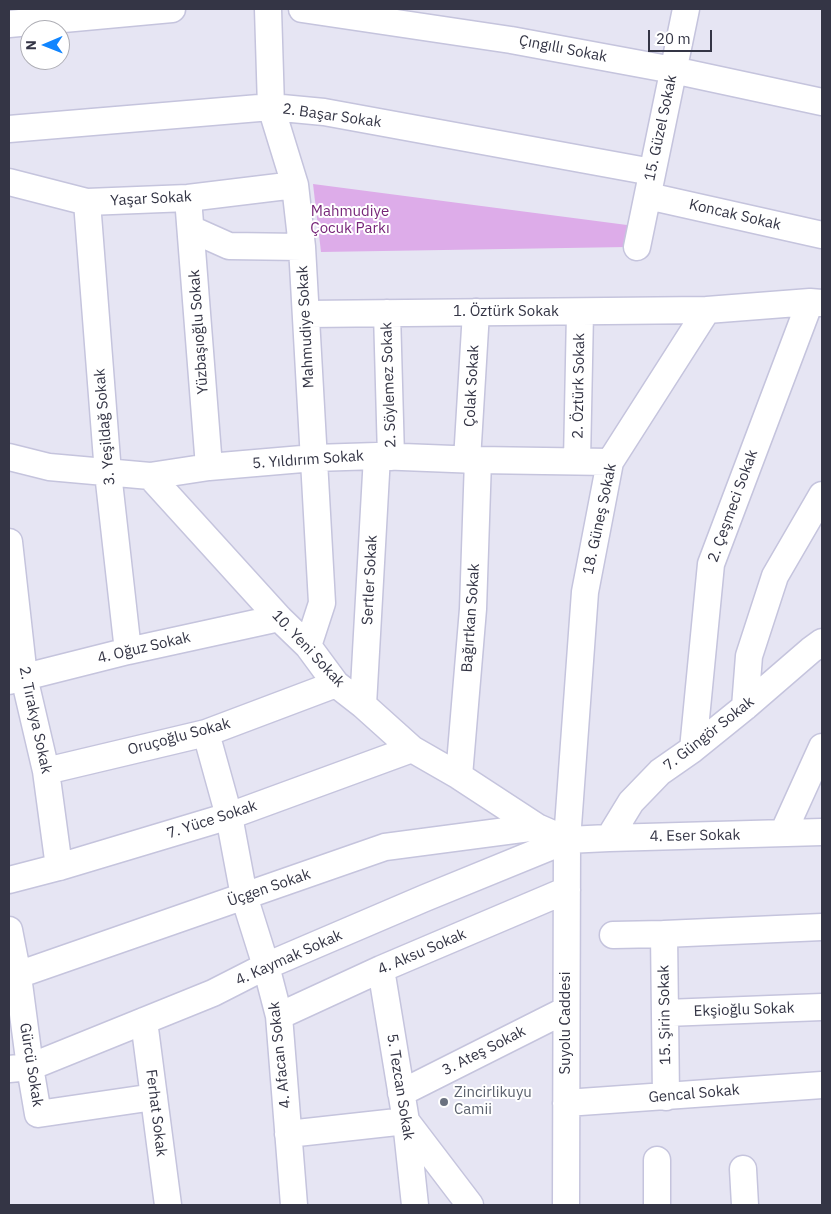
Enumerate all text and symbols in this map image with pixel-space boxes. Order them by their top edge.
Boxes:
north arrow [20,20,70,70]
scale bar [651,20,715,52]
text: 20 m [656,29,691,48]
street label: Çıngıllı Sokak [517,32,609,66]
text: N [22,40,40,50]
street label: 15. Güzel Sokak [641,73,681,183]
street label: 2. Başar Sokak [281,100,383,132]
street label: Yaşar Sokak [110,188,192,210]
street label: Koncak Sokak [687,196,783,234]
park label: Mahmudiye Çocuk Parkı [310,203,390,238]
street label: Mahmudiye Sokak [294,265,318,389]
street label: Yüzbaşıoğlu Sokak [186,269,212,395]
street label: 1. Öztürk Sokak [453,303,559,321]
street label: 2. Söylemez Sokak [378,322,400,448]
street label: 2. Öztürk Sokak [569,333,589,439]
street label: Çolak Sokak [461,345,483,427]
street label: 3. Yeşildağ Sokak [91,368,119,486]
street label: 5. Yıldırım Sokak [252,447,364,473]
street label: 2. Çeşmeci Sokak [704,447,762,565]
street label: 18. Güneş Sokak [579,462,621,576]
street label: Sertler Sokak [359,535,381,625]
street label: Bağırtkan Sokak [458,563,484,673]
street label: 10. Yeni Sokak [268,607,348,691]
street label: 4. Oğuz Sokak [96,629,192,667]
street label: 2. Tırakya Sokak [15,665,55,775]
street label: 7. Güngör Sokak [660,693,758,775]
street label: Oruçoğlu Sokak [126,715,232,759]
street label: 7. Yüce Sokak [165,797,259,843]
street label: 4. Eser Sokak [649,826,741,846]
street label: Üçgen Sokak [225,865,313,911]
street label: 4. Aksu Sokak [375,925,469,979]
street label: 4. Kaymak Sokak [233,926,345,990]
street label: 15. Şirin Sokak [655,965,675,1065]
street label: Suyolu Caddesi [557,971,575,1075]
street label: Ekşioğlu Sokak [693,999,795,1021]
street label: 4. Afacan Sokak [265,1001,295,1109]
street label: Gürcü Sokak [15,1022,47,1108]
street label: 3. Ateş Sokak [439,1022,529,1080]
street label: 5. Tezcan Sokak [383,1032,417,1142]
street label: Ferhat Sokak [142,1068,170,1158]
street label: Gencal Sokak [648,1081,740,1107]
place label: Zincirlikuyu Camii [454,1084,532,1119]
marker: Zincirlikuyu Camii [438,1096,450,1108]

